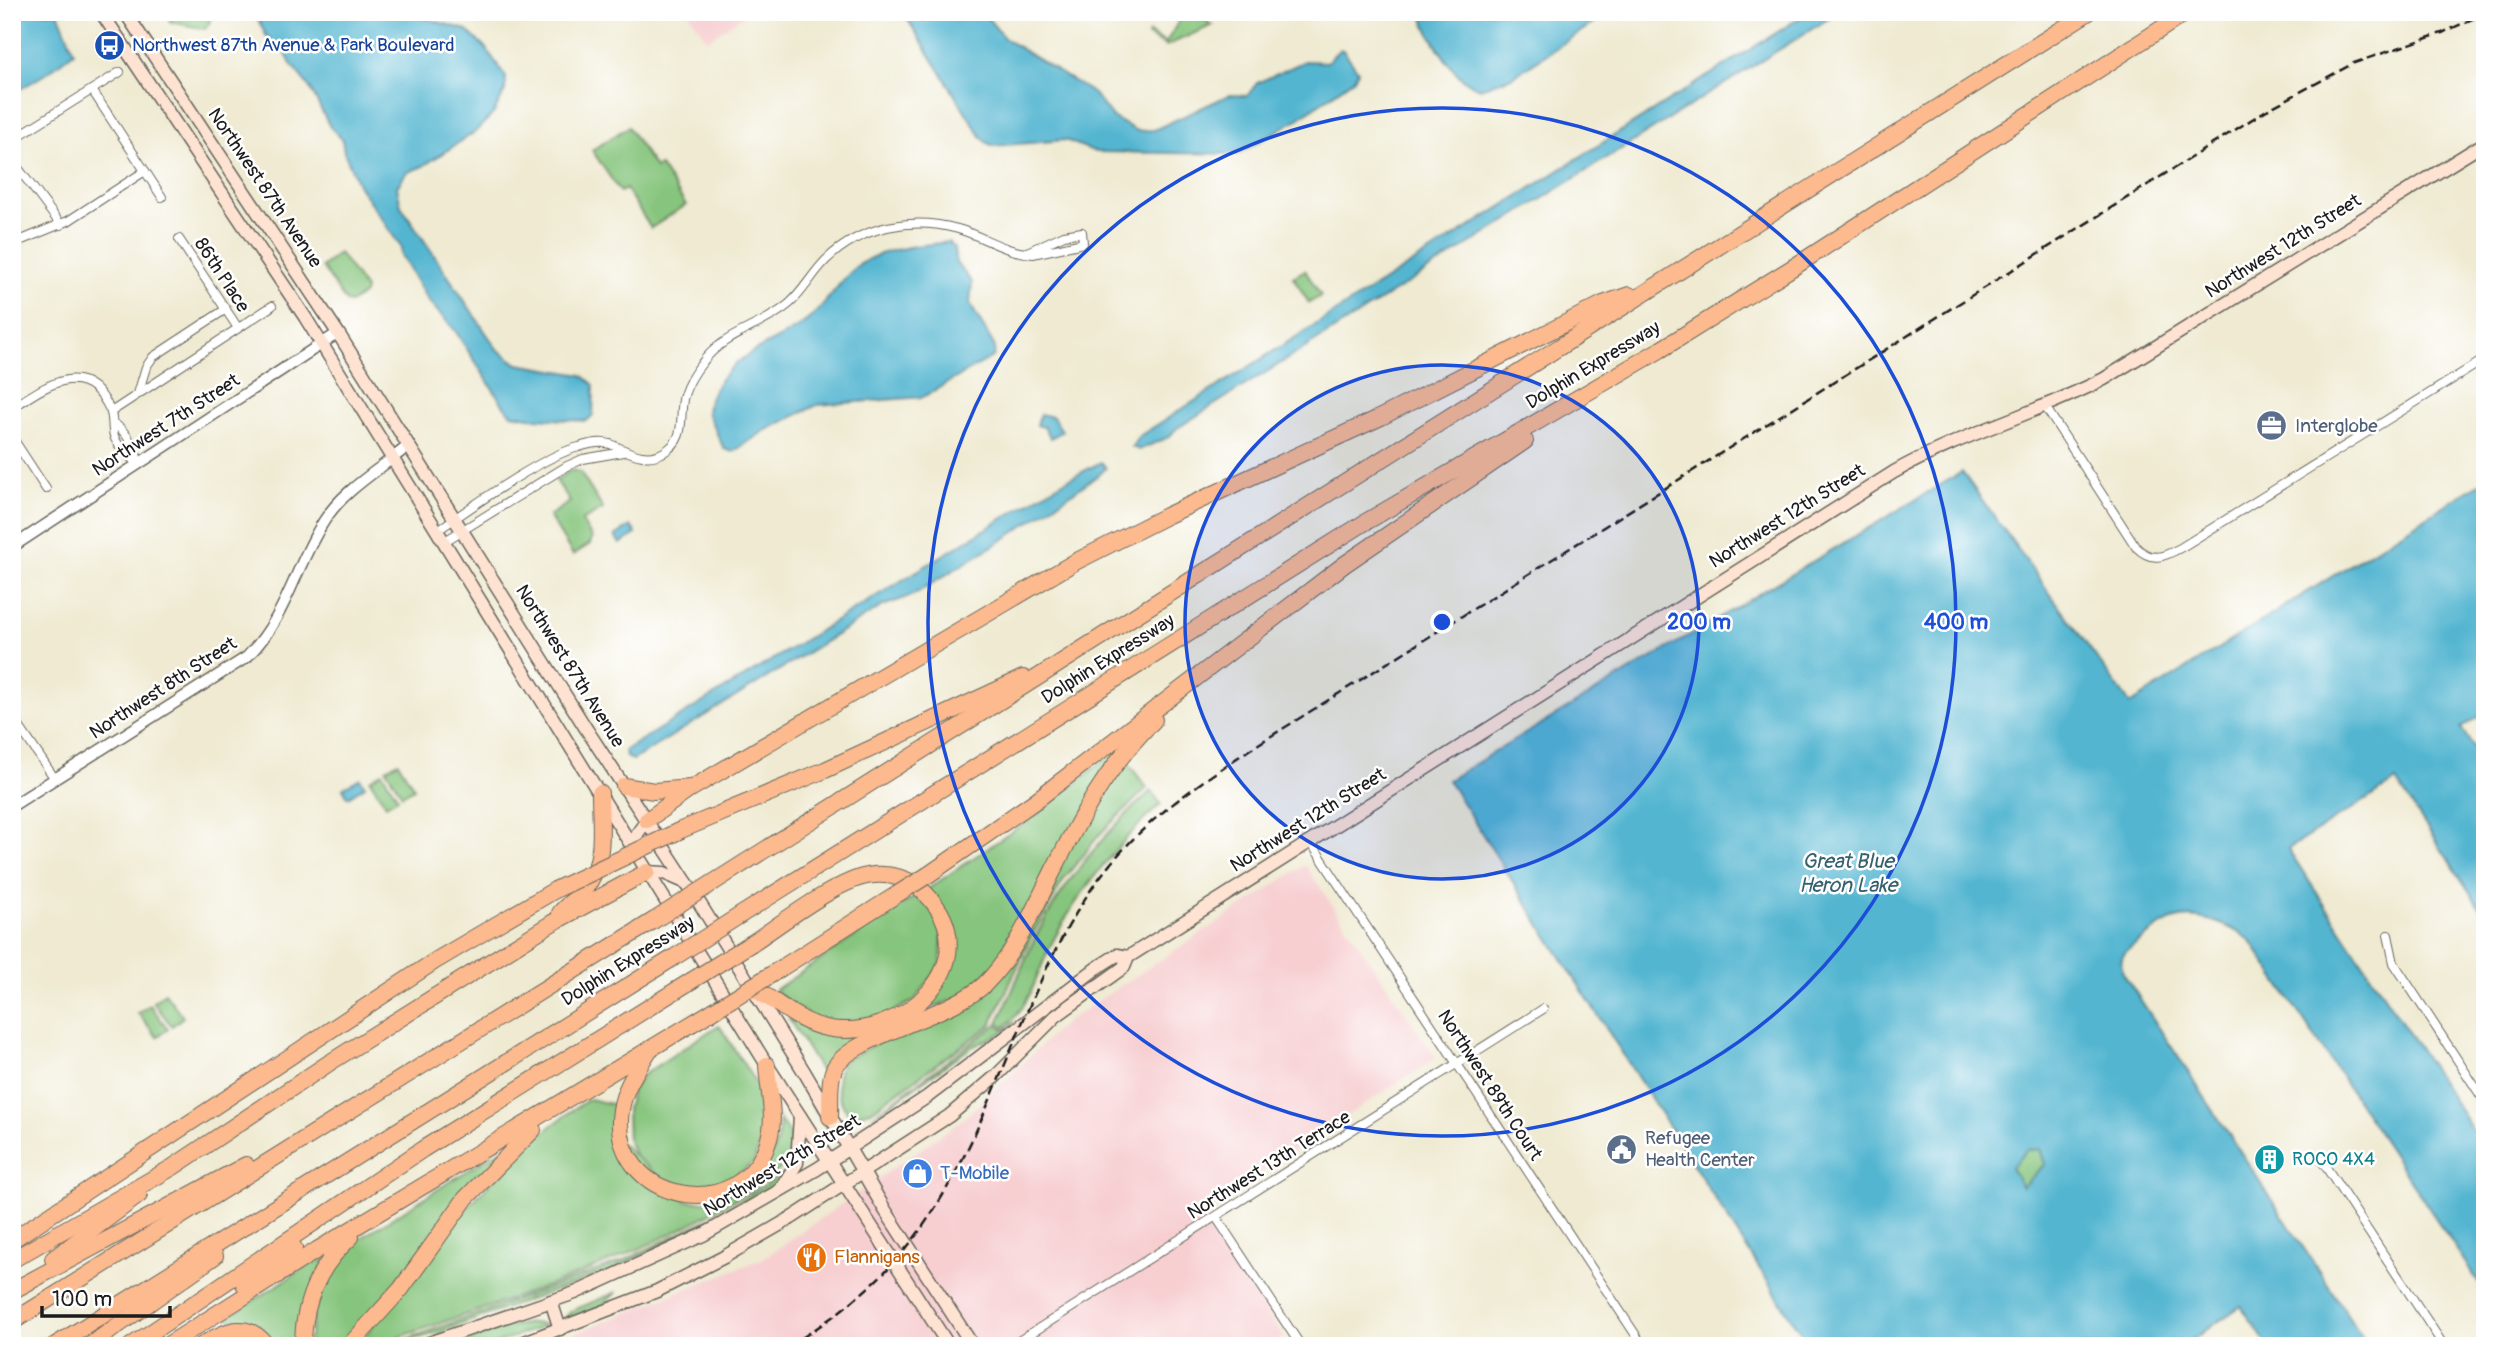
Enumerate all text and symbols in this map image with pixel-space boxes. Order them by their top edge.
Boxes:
bus stop icon: Northwest 87th Avenue & Park Boulevard [92,28,126,62]
place label: Northwest 87th Avenue & Park Boulevard [132,33,455,57]
street label: Northwest 87th Avenue [203,104,328,273]
street label: Northwest 12th Street [2201,188,2366,304]
street label: 86th Place [189,233,255,317]
street label: Dolphin Expressway [1521,315,1665,415]
street label: Northwest 7th Street [88,368,245,482]
office icon: Interglobe [2255,409,2289,443]
place label: Interglobe [2295,414,2378,438]
street label: Northwest 12th Street [1705,458,1870,574]
street label: Northwest 87th Avenue [510,580,630,752]
street label: Dolphin Expressway [1037,608,1179,710]
text: 200 m [1667,609,1731,636]
text: 400 m [1924,609,1988,636]
centre of rings [1430,610,1454,634]
street label: Northwest 8th Street [85,631,241,745]
street label: Northwest 12th Street [1226,762,1391,878]
water label: Great Blue Heron Lake [1799,848,1900,899]
street label: Dolphin Expressway [557,910,699,1012]
street label: Northwest 89th Court [1432,1005,1548,1165]
street label: Northwest 13th Terrace [1183,1105,1356,1225]
street label: Northwest 12th Street [699,1108,865,1221]
place label: Refugee Health Center [1645,1126,1755,1172]
public building icon: Refugee Health Center [1605,1132,1639,1166]
building icon: ROCO 4X4 [2252,1142,2286,1176]
place label: ROCO 4X4 [2292,1147,2375,1171]
shop icon: T-Mobile [900,1156,934,1190]
place label: T-Mobile [940,1161,1010,1185]
restaurant icon: Flannigans [794,1240,828,1274]
place label: Flannigans [834,1245,920,1269]
scale bar [42,1274,170,1318]
text: 100 m [52,1286,112,1313]

